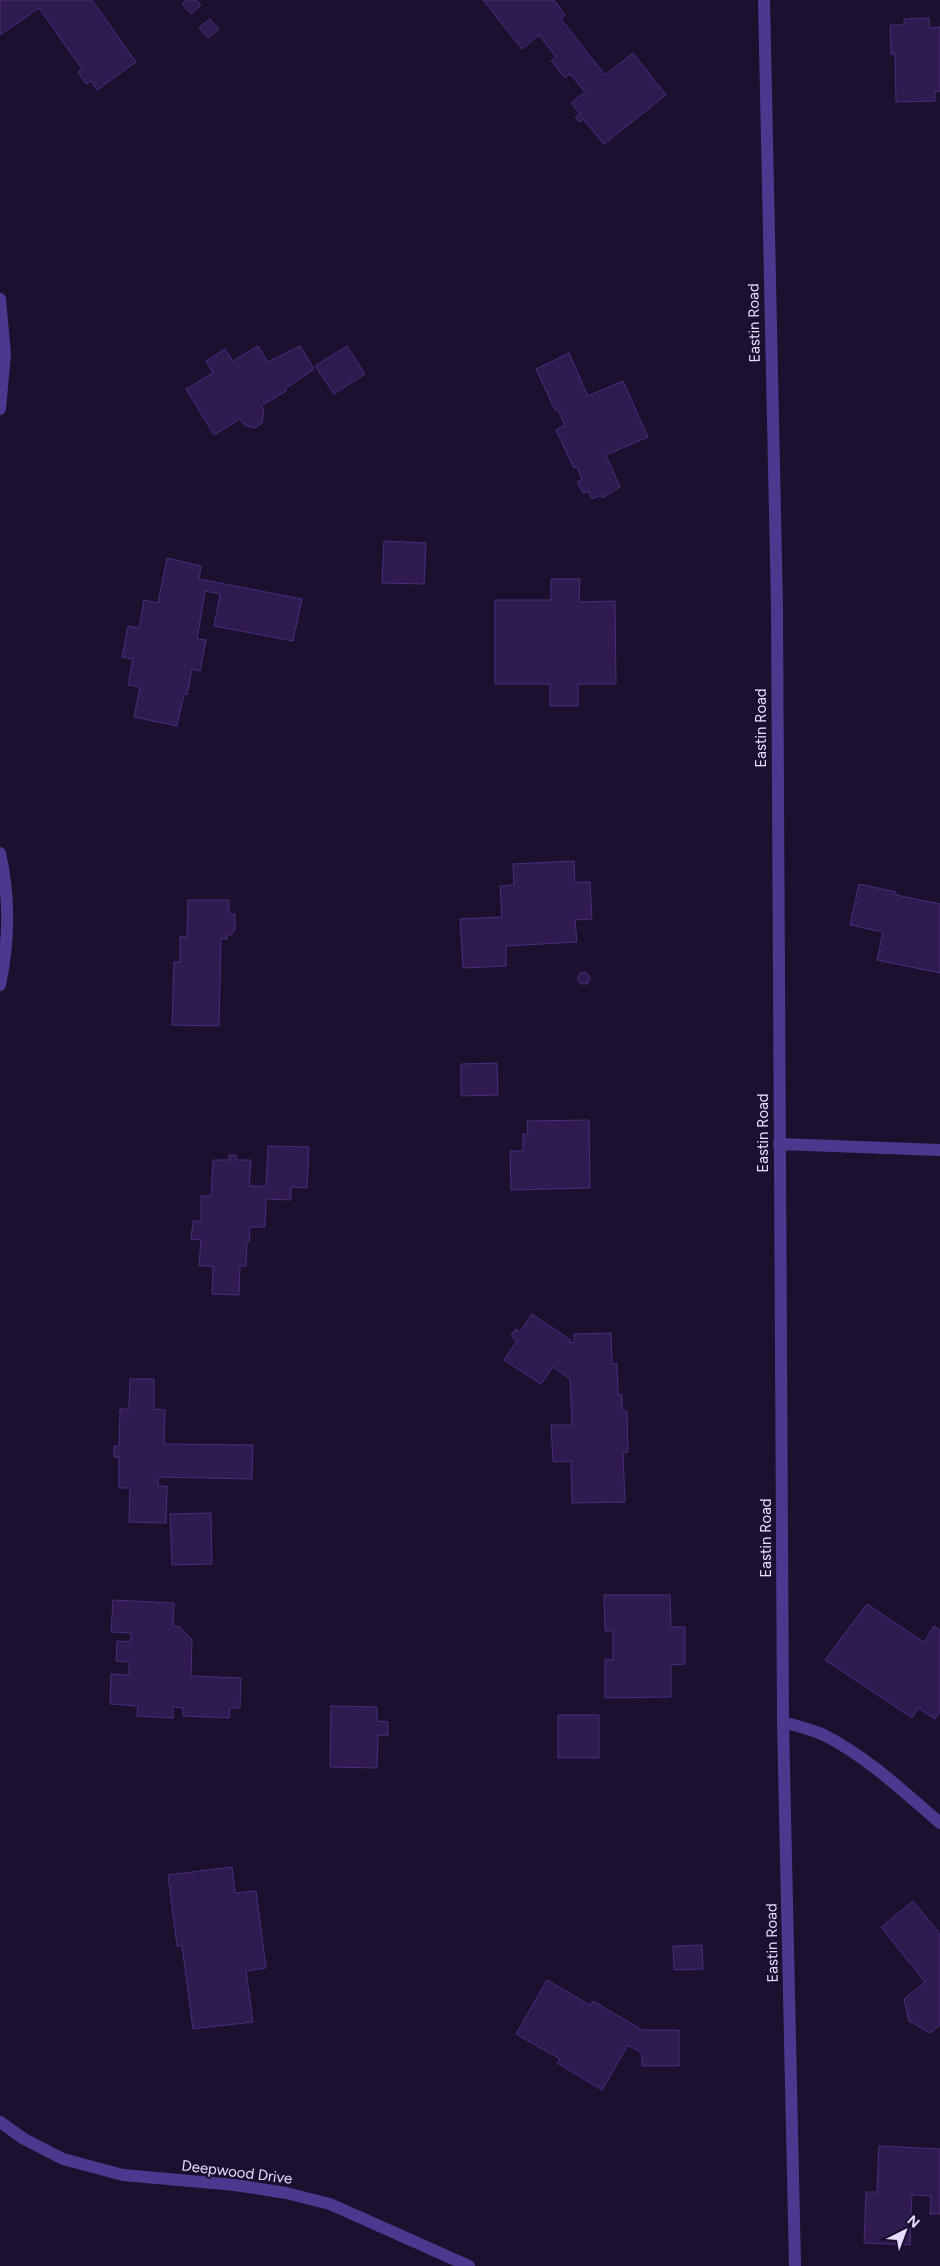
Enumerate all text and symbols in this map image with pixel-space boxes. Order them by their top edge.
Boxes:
street label: Eastin Road [744,283,764,363]
street label: Eastin Road [752,688,770,768]
street label: Eastin Road [754,1093,772,1173]
street label: Eastin Road [757,1498,775,1578]
street label: Eastin Road [762,1903,782,1983]
street label: Deepwood Drive [181,2156,293,2188]
north arrow [880,2206,930,2256]
text: N [904,2212,923,2232]

